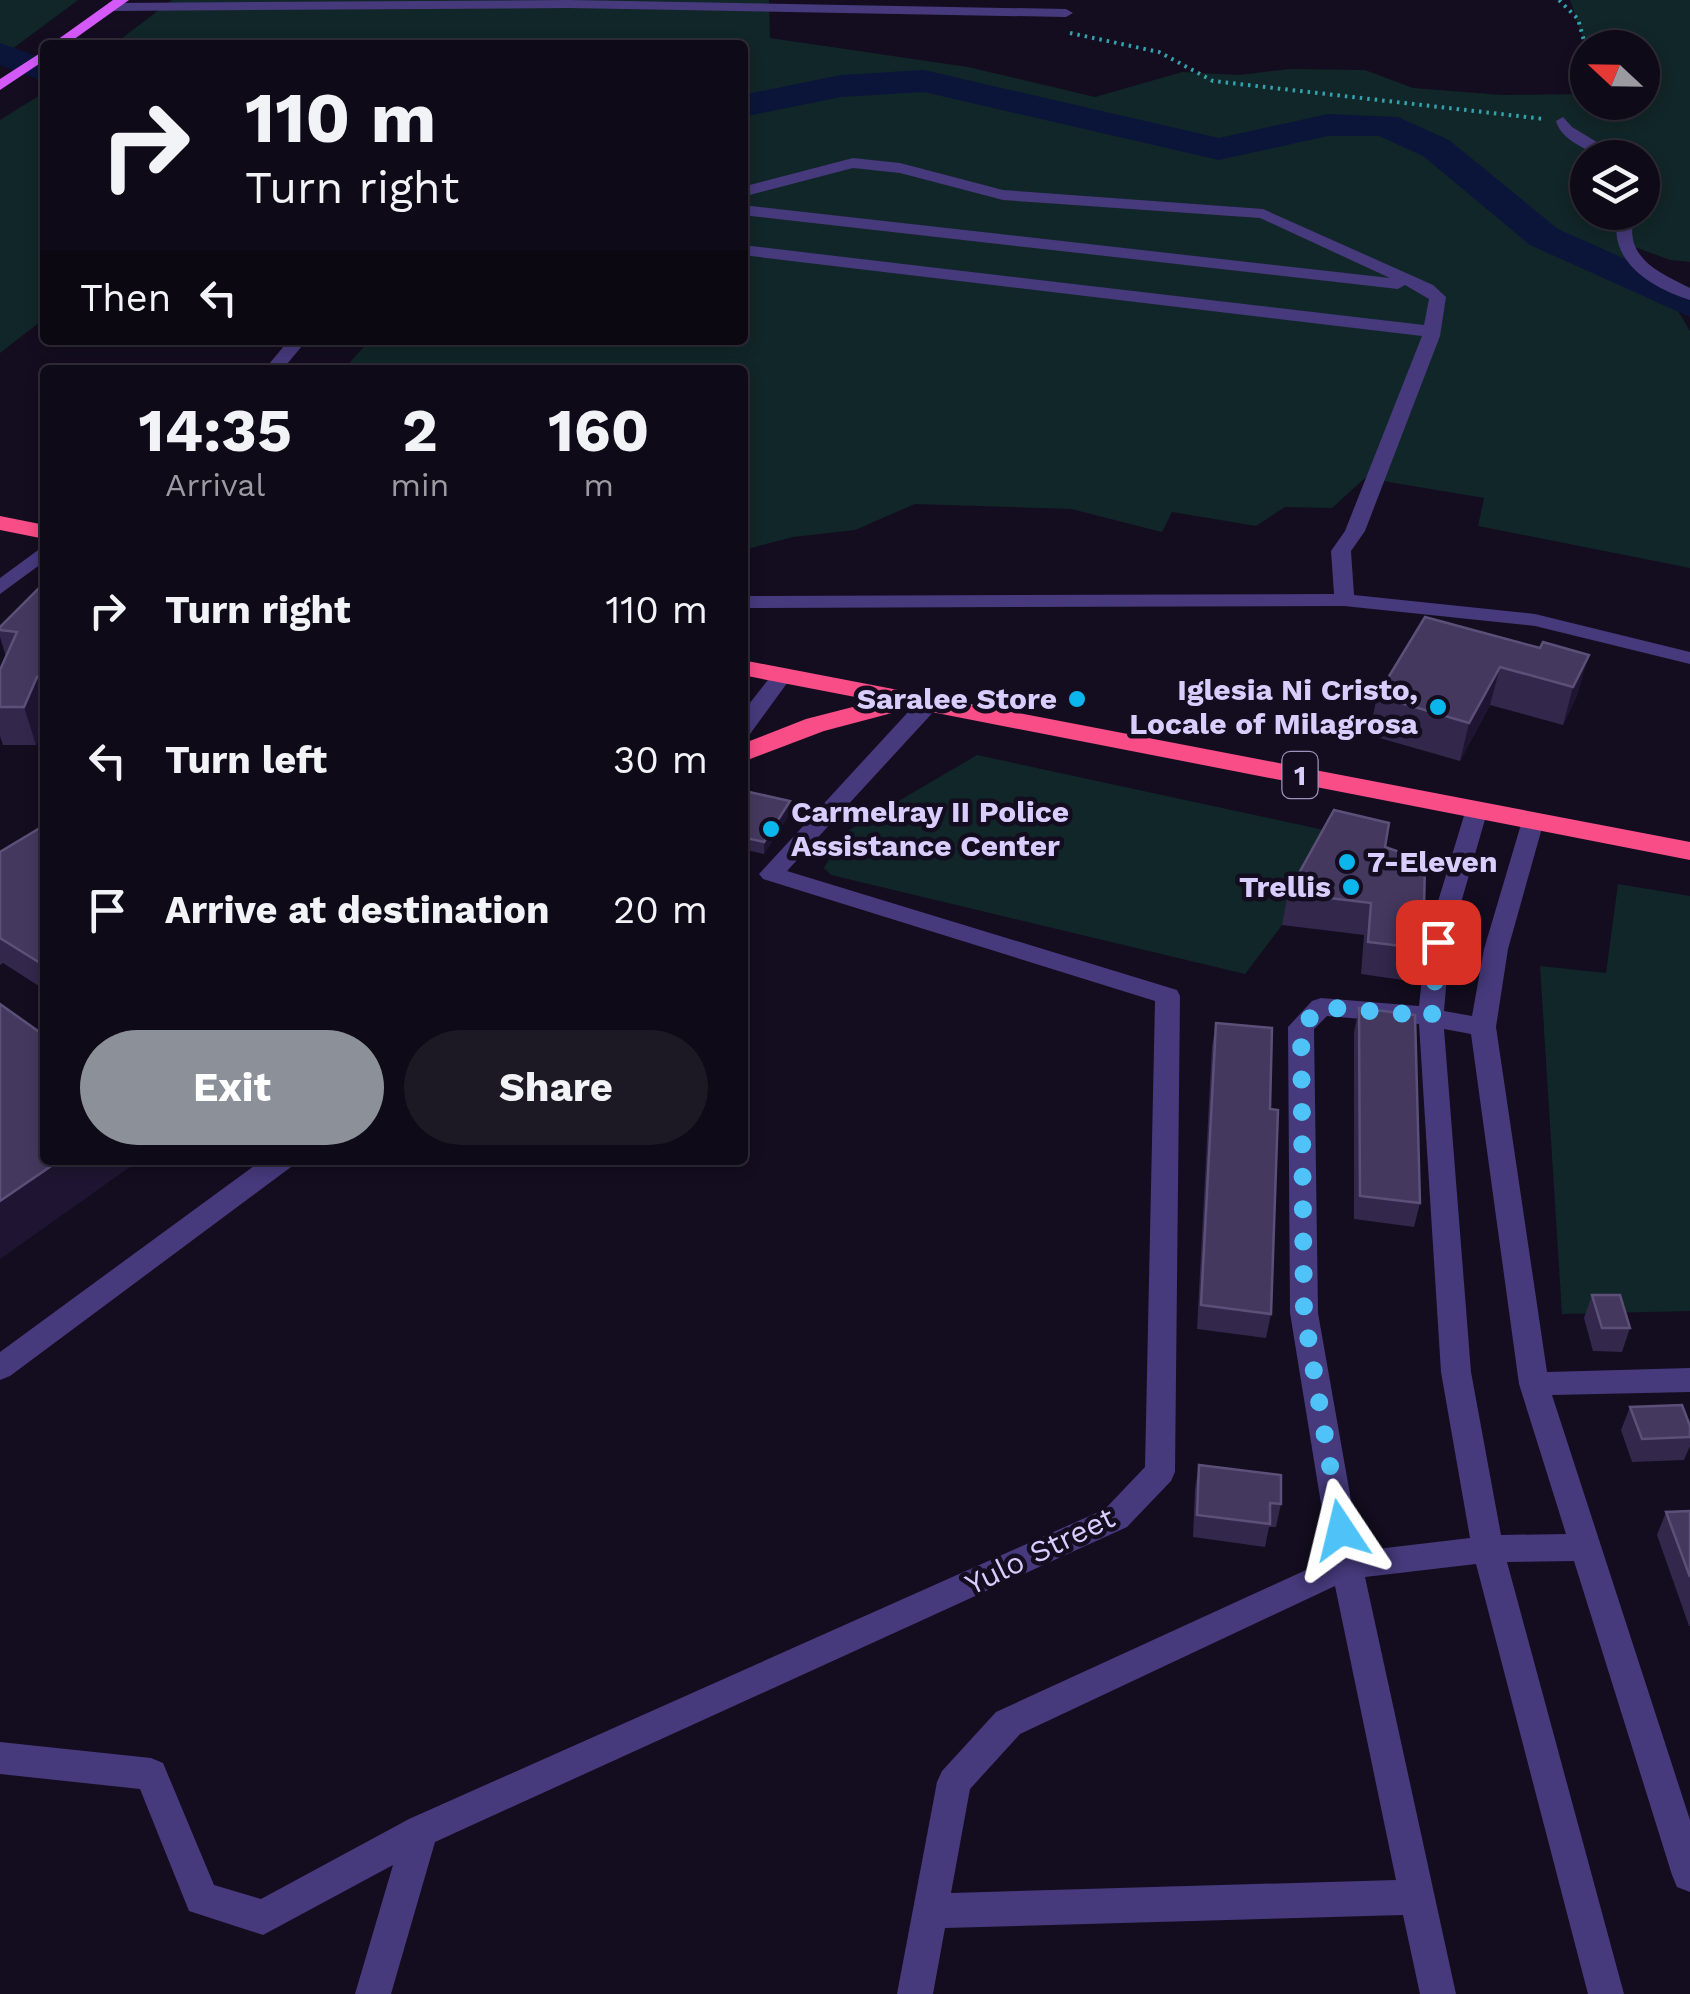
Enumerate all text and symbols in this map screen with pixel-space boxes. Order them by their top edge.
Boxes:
north arrow [1570,30,1660,120]
map controls [1570,30,1660,230]
text: 110 m [245,77,436,159]
icon: right [80,80,210,210]
button: layers [1570,140,1660,230]
text: Turn right [245,161,459,214]
icon: left [191,270,246,325]
text: Then [80,276,171,320]
text: 14:35 [139,395,292,466]
text: 2 [402,395,438,466]
text: 160 [548,395,649,466]
text: Arrival [165,466,265,504]
text: min [391,466,449,504]
text: m [583,466,614,504]
icon: right [80,583,135,638]
text: Turn right [165,588,351,632]
text: 110 m [606,588,708,632]
place label: Iglesia Ni Cristo, Locale of Milagrosa [1129,672,1419,741]
place label: Saralee Store [857,681,1057,716]
marker: Saralee Store [1066,688,1088,710]
marker: Iglesia Ni Cristo, Locale of Milagrosa [1427,696,1449,718]
icon: left [80,733,135,788]
text: Turn left [165,738,327,782]
text: 30 m [613,738,708,782]
road number: 1 [1282,752,1318,798]
place label: Carmelray II Police Assistance Center [791,794,1069,863]
marker: Carmelray II Police Assistance Center [760,818,782,840]
place label: 7-Eleven [1367,844,1498,879]
marker: 7-Eleven [1336,851,1358,873]
place label: Trellis [1239,869,1331,904]
marker: Trellis [1340,876,1362,898]
icon: arrive [80,883,135,938]
text: Arrive at destination [165,888,550,932]
text: 20 m [613,888,708,932]
pin [1396,900,1481,985]
icon: arrive [1411,915,1466,970]
button: Exit [80,1030,384,1145]
button: Share [404,1030,708,1145]
position arrow [1289,1478,1393,1582]
street label: Yulo Street [959,1499,1121,1602]

